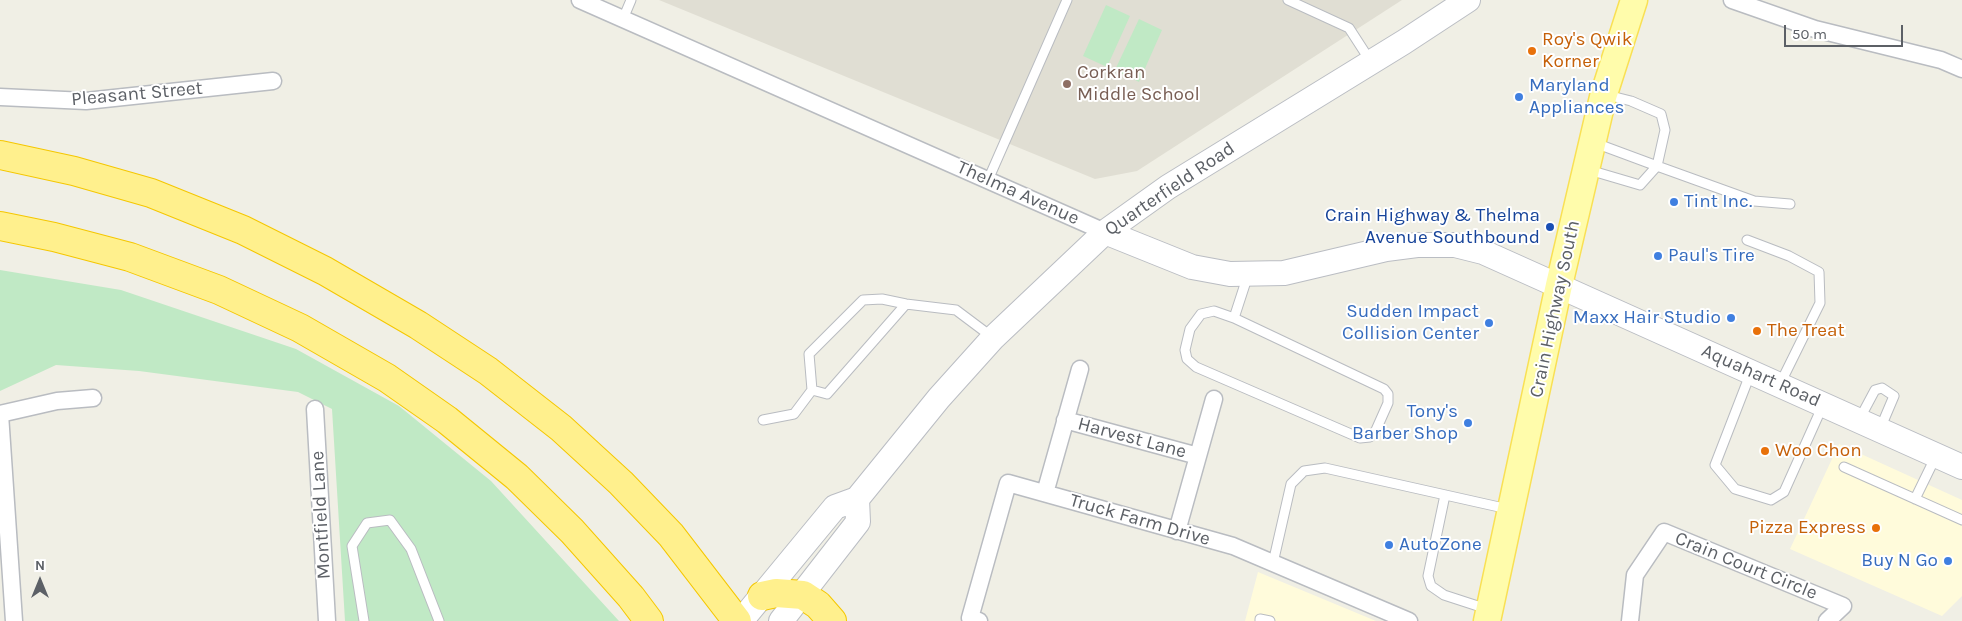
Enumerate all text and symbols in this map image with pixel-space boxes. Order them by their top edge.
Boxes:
scale bar [1787,15,1906,47]
text: 50 m [1792,25,1827,43]
place label: Roy's Qwik Korner [1542,29,1632,73]
marker: Roy's Qwik Korner [1526,45,1538,57]
place label: Corkran Middle School [1077,62,1200,106]
place label: Maryland Appliances [1529,75,1625,119]
street label: Pleasant Street [70,77,204,111]
marker: Corkran Middle School [1061,78,1073,90]
marker: Maryland Appliances [1513,91,1525,103]
street label: Quarterfield Road [1101,137,1239,241]
street label: Thelma Avenue [953,156,1083,230]
place label: Tint Inc. [1684,191,1752,213]
marker: Tint Inc. [1668,196,1680,208]
place label: Crain Highway & Thelma Avenue Southbound [1325,205,1540,249]
street label: Crain Highway South [1525,218,1585,400]
marker: Crain Highway & Thelma Avenue Southbound [1544,221,1556,233]
place label: Paul's Tire [1668,245,1755,267]
marker: Paul's Tire [1652,250,1664,262]
place label: Sudden Impact Collision Center [1342,301,1479,345]
place label: Maxx Hair Studio [1573,307,1721,329]
marker: Maxx Hair Studio [1725,312,1737,324]
marker: Sudden Impact Collision Center [1483,317,1495,329]
place label: The Treat [1767,320,1845,342]
marker: The Treat [1751,325,1763,337]
street label: Aquahart Road [1698,340,1824,412]
place label: Tony's Barber Shop [1352,401,1458,445]
street label: Harvest Lane [1075,413,1189,463]
marker: Tony's Barber Shop [1462,417,1474,429]
place label: Woo Chon [1775,440,1862,462]
marker: Woo Chon [1759,445,1771,457]
street label: Montfield Lane [306,450,336,580]
street label: Truck Farm Drive [1067,489,1213,551]
place label: Pizza Express [1749,517,1866,539]
marker: Pizza Express [1870,522,1882,534]
street label: Crain Court Circle [1671,527,1821,605]
place label: AutoZone [1399,534,1482,556]
marker: AutoZone [1383,539,1395,551]
place label: Buy N Go [1861,550,1938,572]
marker: Buy N Go [1942,555,1954,567]
north arrow [15,556,65,606]
text: N [35,557,45,574]

